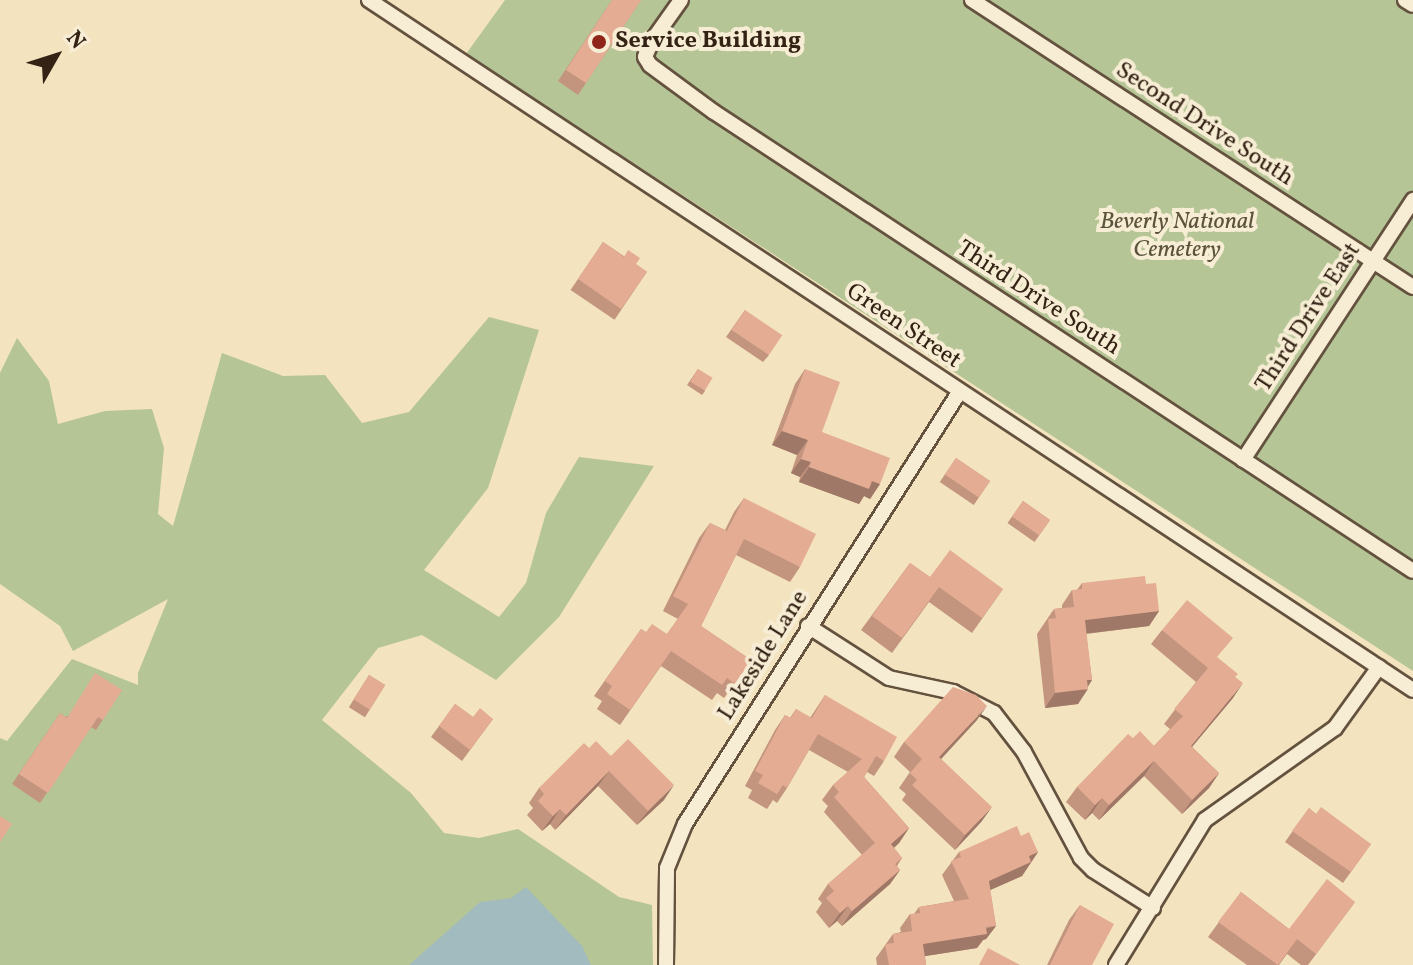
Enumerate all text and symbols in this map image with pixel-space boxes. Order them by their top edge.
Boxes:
north arrow [16,16,96,96]
text: N [58,25,92,57]
place label: Service Building [615,28,801,56]
marker: Service Building [590,33,608,51]
street label: Second Drive South [1110,57,1298,193]
park label: Beverly National Cemetery [1100,209,1254,265]
street label: Third Drive South [951,235,1125,363]
street label: Third Drive East [1250,238,1368,398]
street label: Green Street [840,278,966,376]
street label: Lakeside Lane [713,586,815,726]

